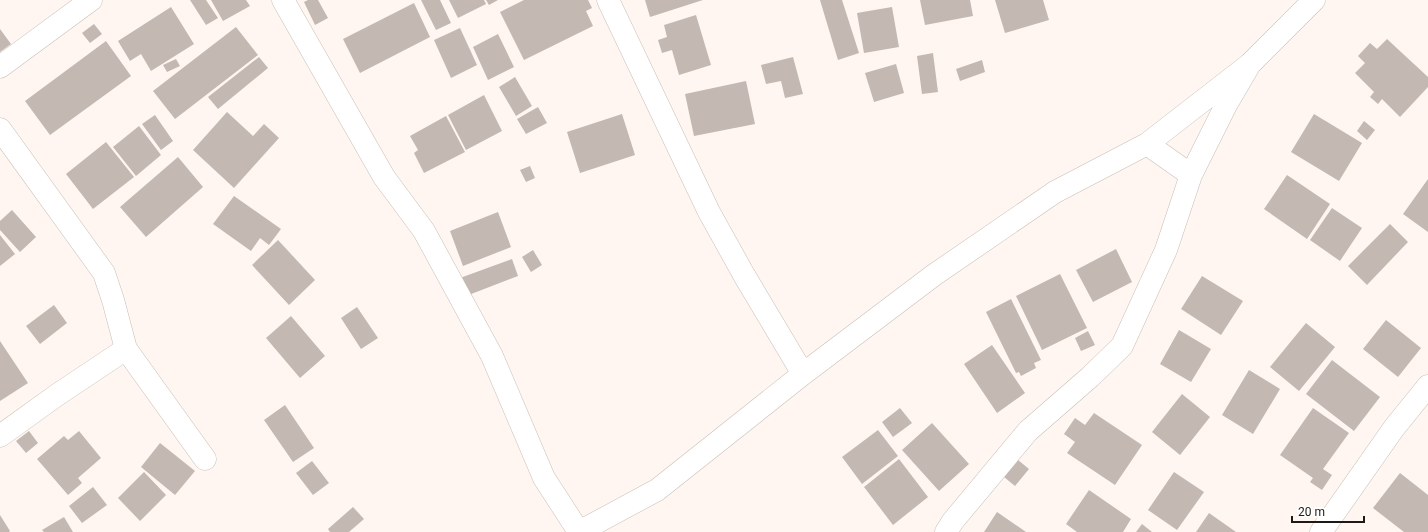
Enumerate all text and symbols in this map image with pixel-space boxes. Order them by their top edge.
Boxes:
scale bar [1292,498,1364,524]
text: 20 m [1298,505,1325,519]

